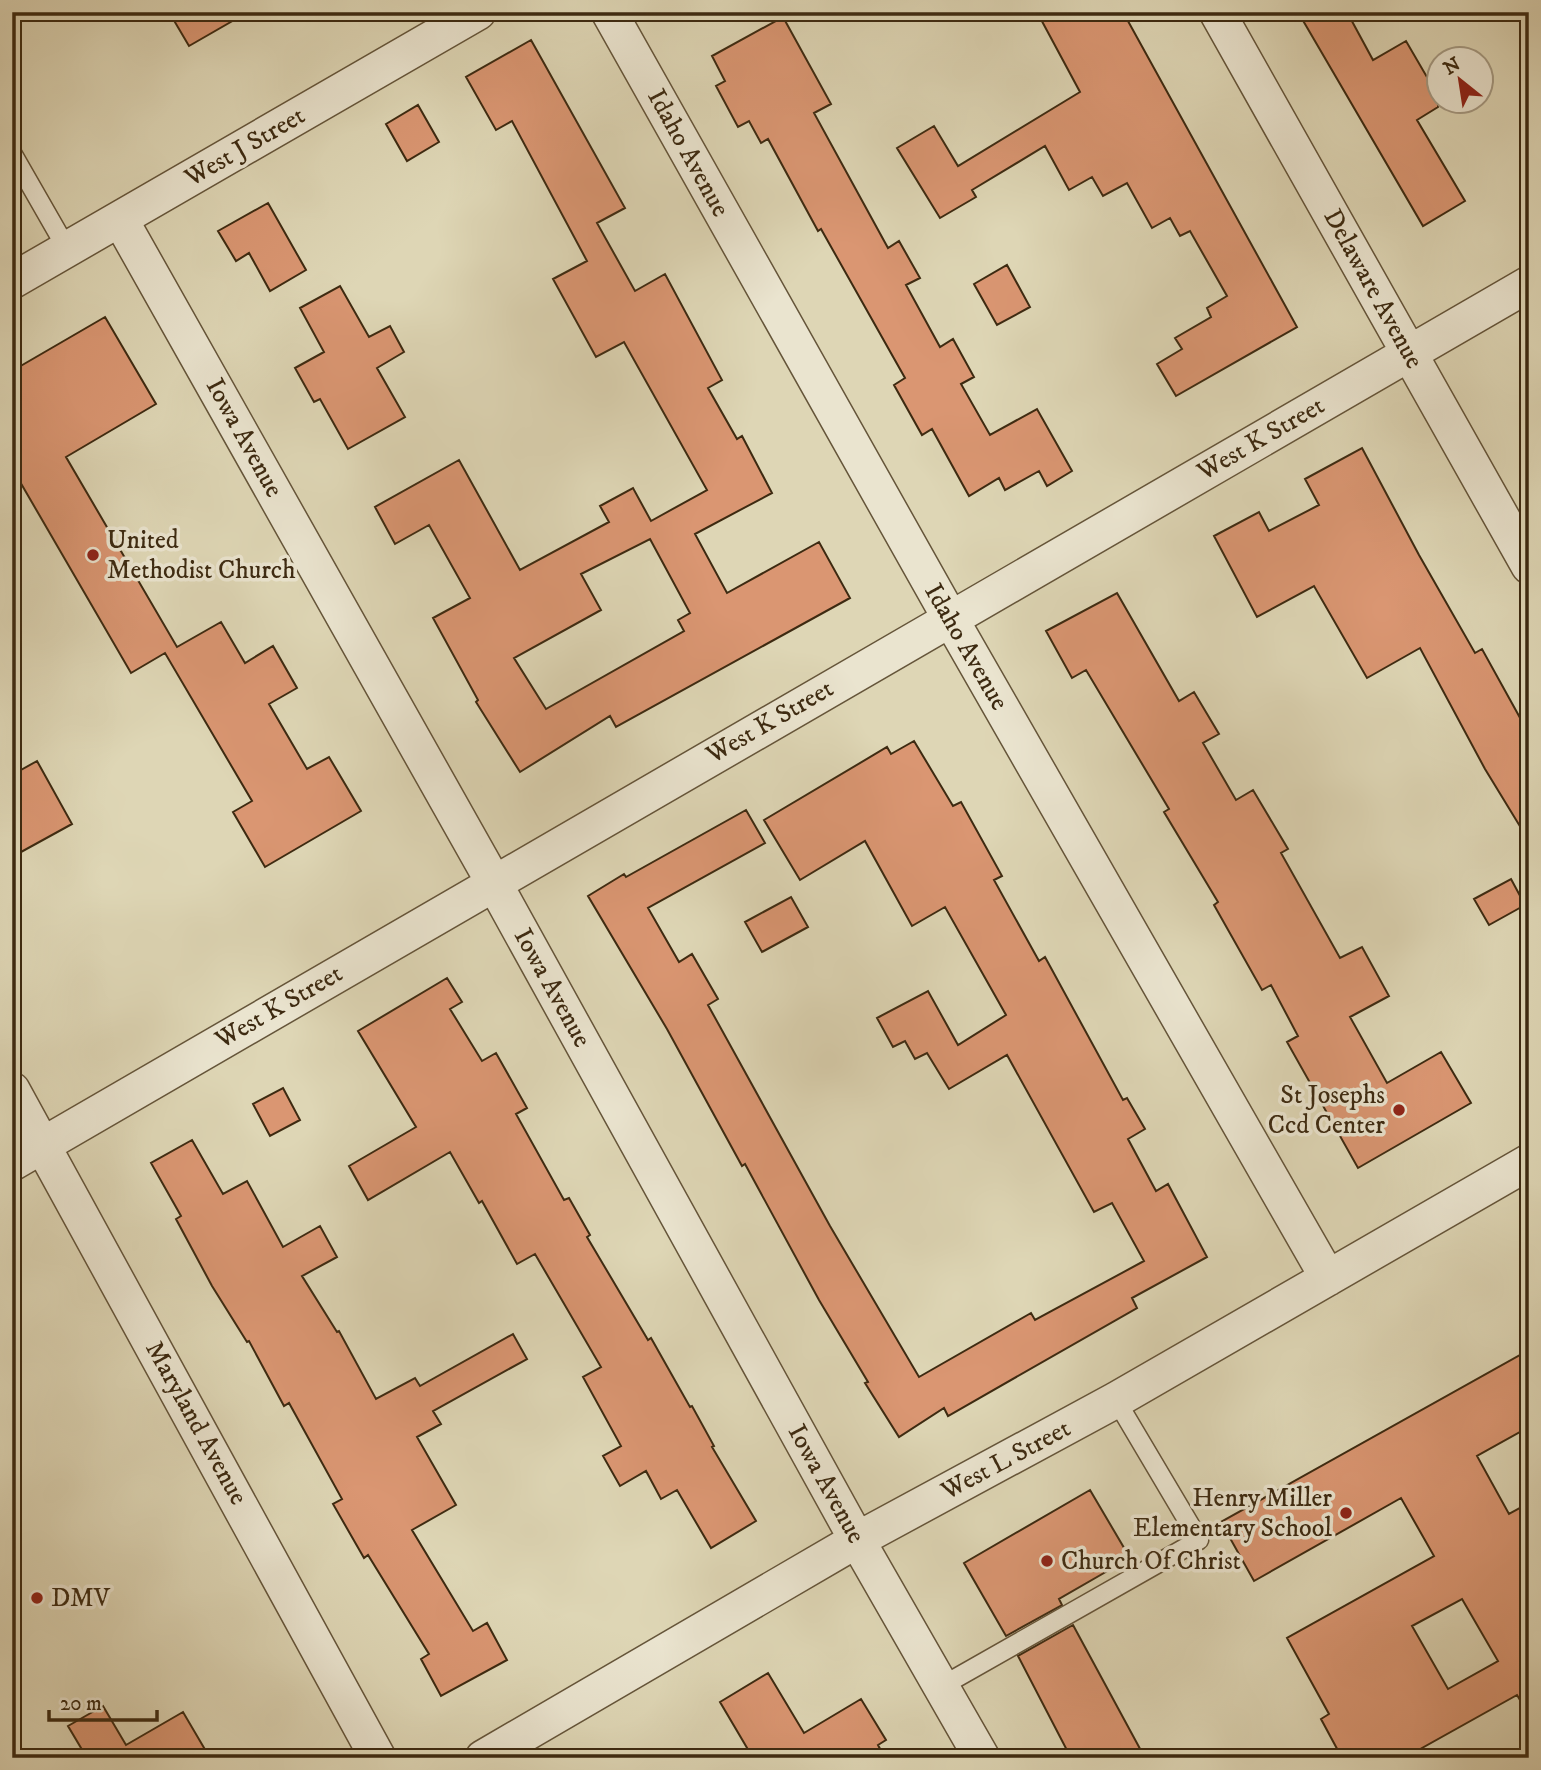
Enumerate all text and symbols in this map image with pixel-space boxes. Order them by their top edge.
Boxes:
north arrow [1426,46,1496,116]
text: N [1440,53,1465,80]
street label: Idaho Avenue [639,83,737,223]
street label: West J Street [178,99,311,195]
street label: Delaware Avenue [1316,203,1430,375]
street label: Iowa Avenue [198,373,290,503]
street label: West K Street [1191,389,1330,489]
place label: United Methodist Church [107,524,296,587]
marker: United Methodist Church [85,547,101,563]
street label: Idaho Avenue [916,578,1016,716]
street label: West K Street [700,672,839,772]
street label: Iowa Avenue [506,923,598,1053]
street label: West K Street [209,957,348,1057]
place label: St Josephs Ccd Center [1268,1079,1385,1142]
marker: St Josephs Ccd Center [1391,1102,1407,1118]
street label: Maryland Avenue [137,1335,255,1511]
street label: West L Street [935,1412,1076,1508]
street label: Iowa Avenue [780,1419,872,1549]
place label: Henry Miller Elementary School [1133,1482,1332,1545]
marker: Henry Miller Elementary School [1338,1505,1354,1521]
place label: Church Of Christ [1061,1545,1241,1578]
marker: Church Of Christ [1039,1553,1055,1569]
place label: DMV [51,1582,111,1615]
marker: DMV [29,1590,45,1606]
scale bar [49,1679,158,1723]
text: 20 m [60,1691,102,1717]

